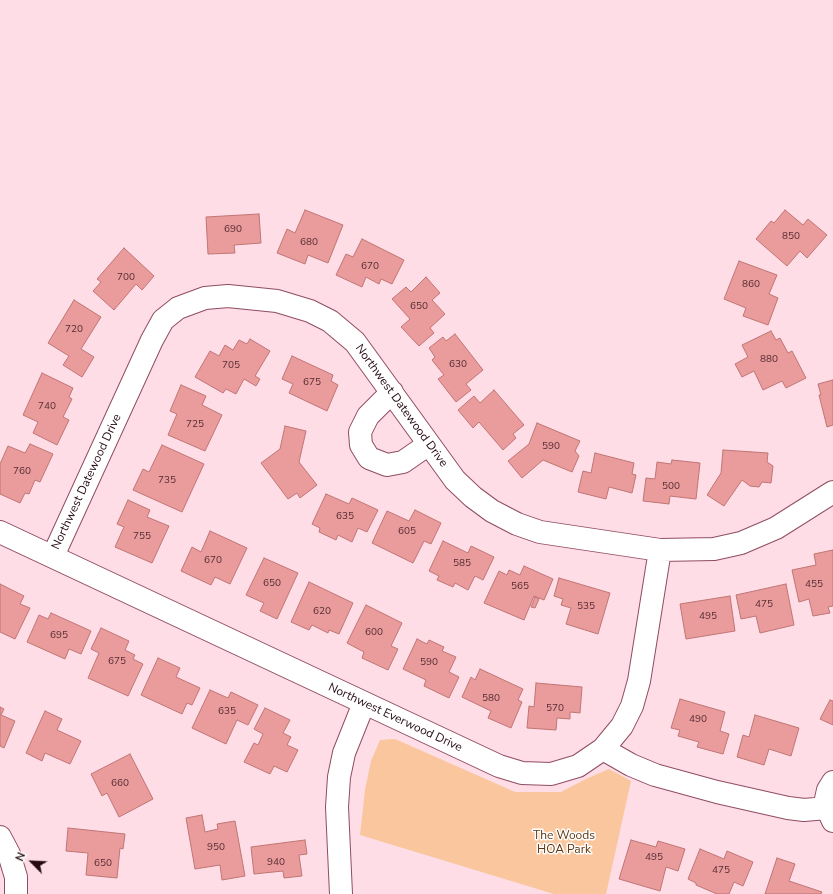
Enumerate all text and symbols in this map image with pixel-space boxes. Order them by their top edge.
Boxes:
house number: 690 [224,224,242,236]
house number: 850 [782,231,800,243]
house number: 680 [300,237,318,249]
house number: 670 [361,261,379,273]
house number: 700 [117,272,135,284]
house number: 860 [742,279,760,291]
house number: 650 [410,301,428,313]
house number: 720 [65,324,83,336]
street label: Northwest Datewood Drive [352,342,450,470]
house number: 880 [760,354,778,366]
house number: 630 [449,359,467,371]
house number: 705 [222,360,240,372]
house number: 675 [303,377,321,389]
house number: 740 [38,401,56,413]
street label: Northwest Datewood Drive [49,412,125,552]
house number: 725 [186,419,204,431]
house number: 590 [542,441,560,453]
house number: 760 [13,466,31,478]
house number: 735 [158,475,176,487]
house number: 500 [662,481,680,493]
house number: 635 [336,511,354,523]
house number: 605 [398,526,416,538]
house number: 755 [133,531,151,543]
house number: 670 [204,555,222,567]
house number: 585 [453,558,471,570]
house number: 650 [263,578,281,590]
house number: 455 [805,579,823,591]
house number: 565 [511,581,529,593]
house number: 475 [755,599,773,611]
house number: 535 [577,601,595,613]
house number: 620 [313,606,331,618]
house number: 495 [699,611,717,623]
house number: 600 [365,627,383,639]
house number: 695 [50,630,68,642]
house number: 675 [108,656,126,668]
house number: 590 [420,657,438,669]
street label: Northwest Everwood Drive [326,681,464,755]
house number: 580 [482,693,500,705]
house number: 570 [546,703,564,715]
house number: 635 [218,706,236,718]
house number: 490 [689,714,707,726]
house number: 660 [111,778,129,790]
park label: The Woods HOA Park [533,829,595,857]
north arrow [12,842,52,882]
house number: 950 [207,842,225,854]
text: N [12,850,29,864]
house number: 495 [645,852,663,864]
house number: 940 [267,857,285,869]
house number: 650 [94,858,112,870]
house number: 475 [712,865,730,877]

